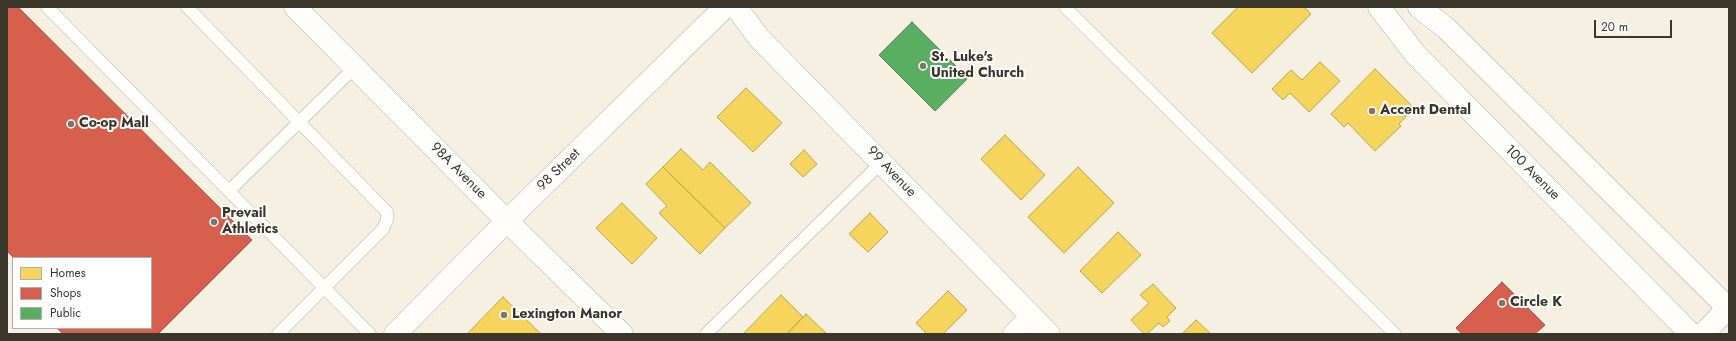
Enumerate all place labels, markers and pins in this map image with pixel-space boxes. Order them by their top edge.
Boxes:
place label: St. Luke's United Church [931,50,1024,82]
marker: St. Luke's United Church [918,61,928,71]
place label: Accent Dental [1380,103,1471,119]
marker: Accent Dental [1367,106,1377,116]
place label: Co-op Mall [79,116,149,132]
marker: Co-op Mall [66,119,76,129]
place label: Prevail Athletics [222,206,278,238]
marker: Prevail Athletics [209,217,219,227]
place label: Circle K [1510,295,1562,311]
marker: Circle K [1497,298,1507,308]
place label: Lexington Manor [512,307,622,323]
marker: Lexington Manor [499,310,509,320]

